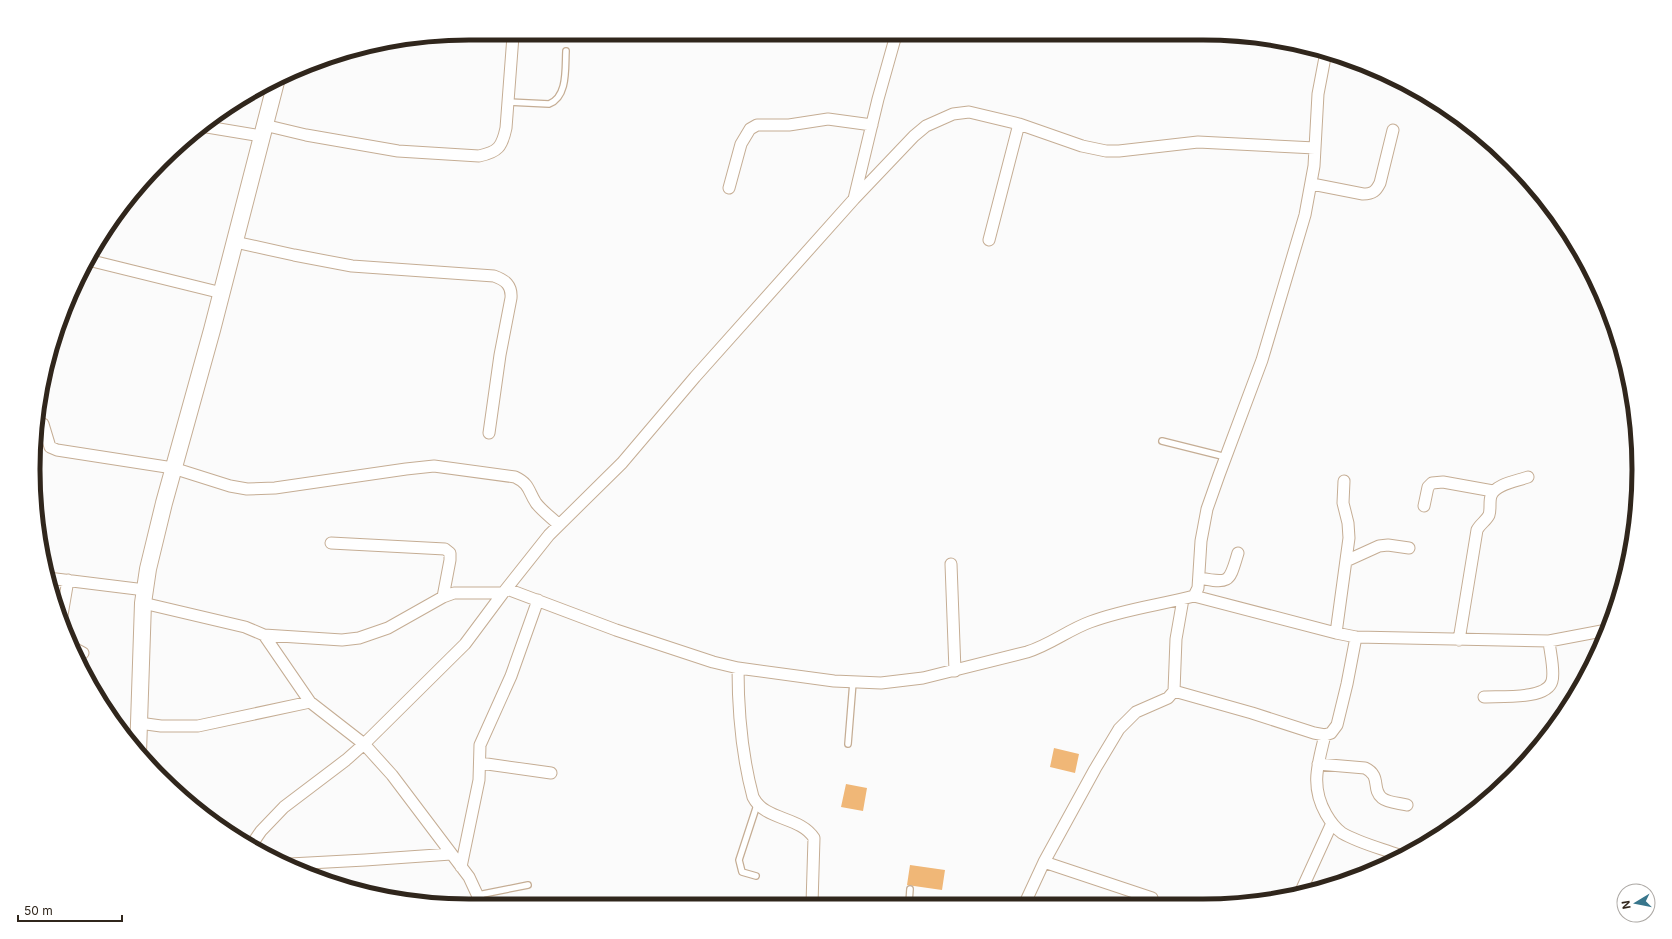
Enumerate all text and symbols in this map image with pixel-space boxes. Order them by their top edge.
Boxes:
north arrow [1616,883,1656,923]
scale bar [18,897,122,923]
text: N [1619,899,1634,910]
text: 50 m [24,903,53,918]

